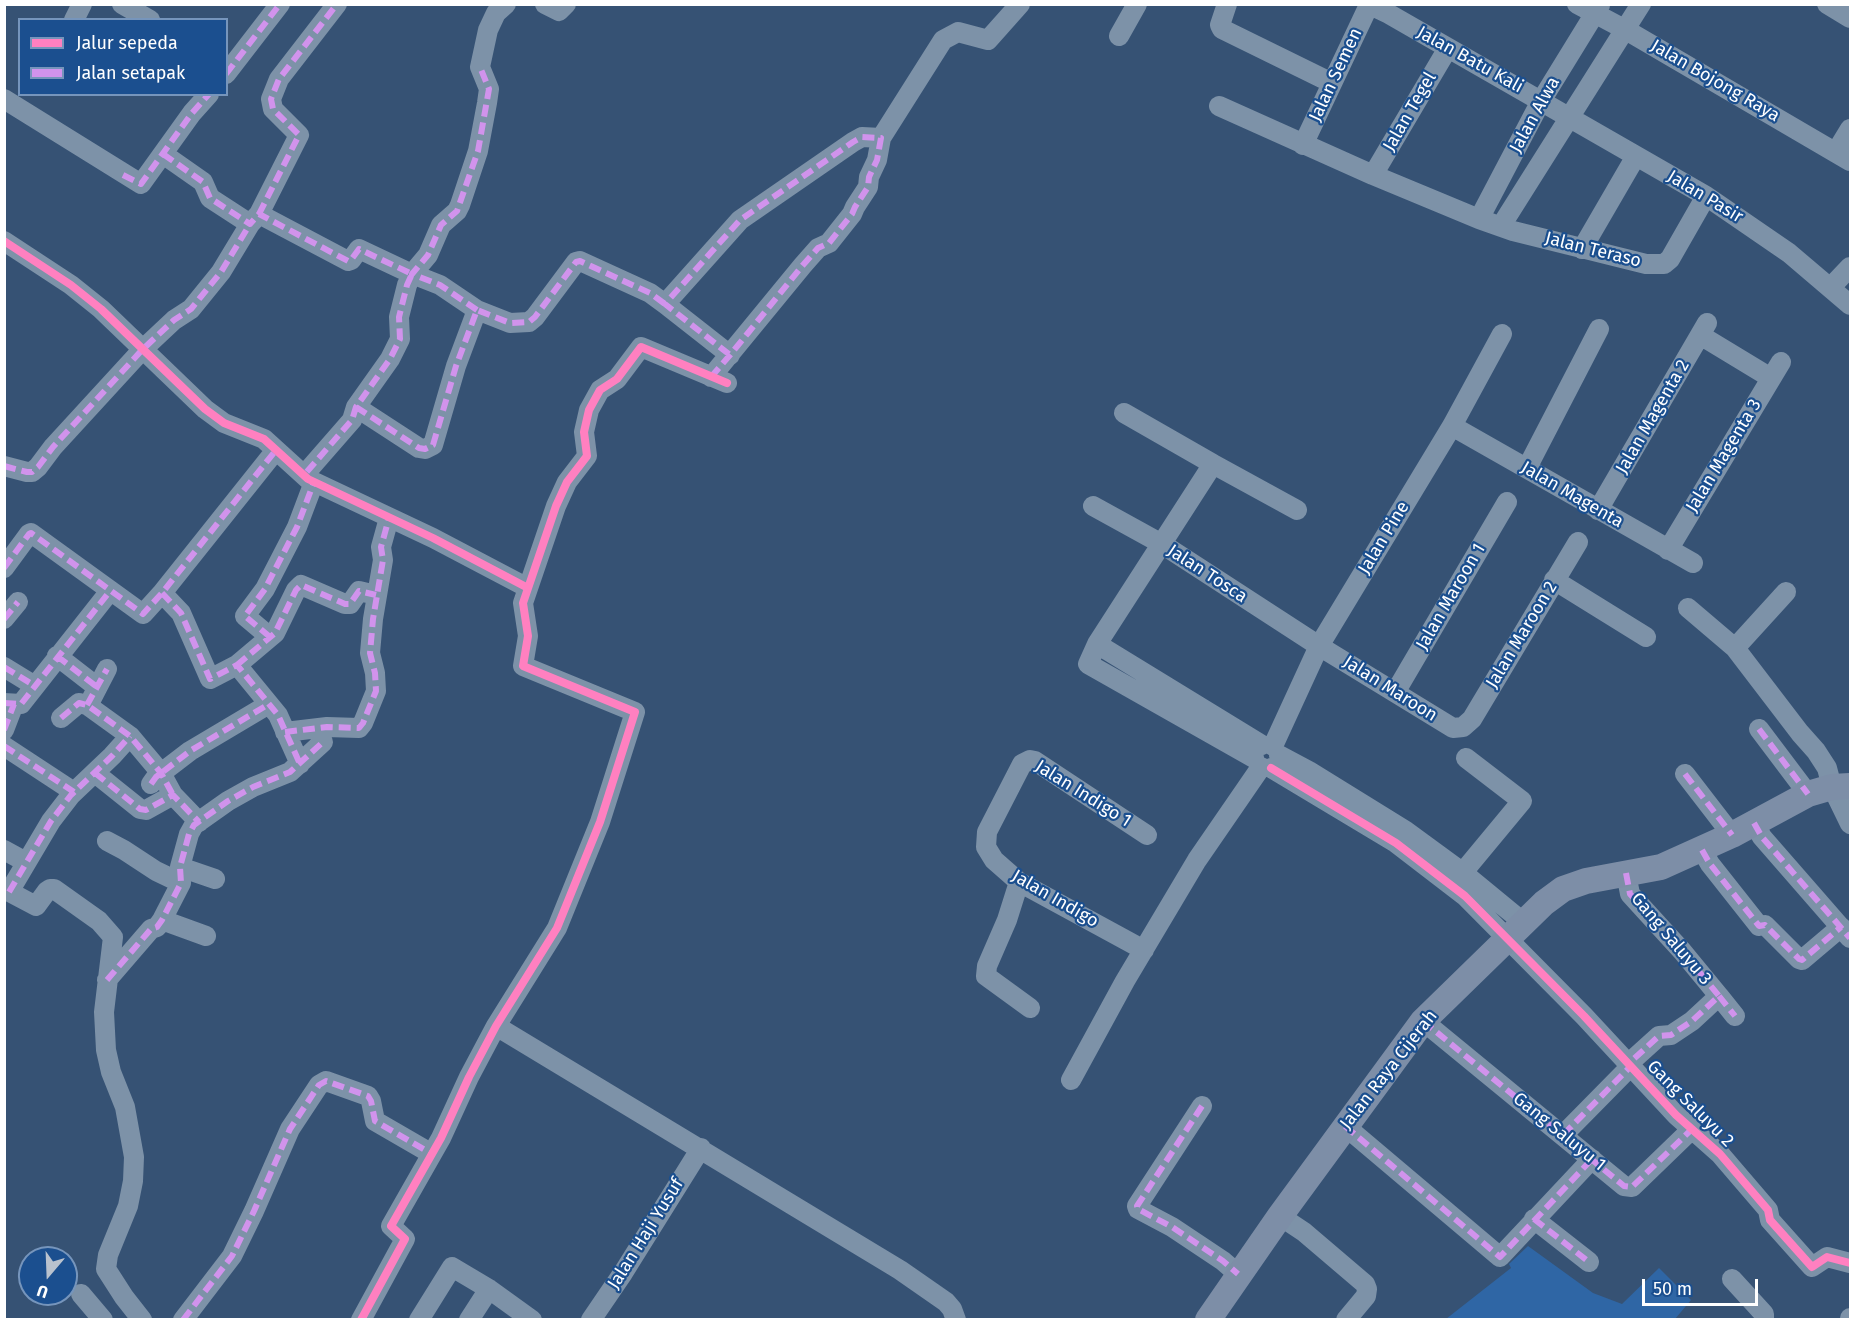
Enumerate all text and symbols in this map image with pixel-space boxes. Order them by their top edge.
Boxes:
legend [18,18,228,96]
street label: Jalan Batu Kali [1413,22,1527,98]
street label: Jalan Semen [1305,25,1367,125]
text: Jalur sepeda [76,32,178,54]
street label: Jalan Bojong Raya [1647,35,1783,127]
text: Jalan setapak [76,62,185,84]
street label: Jalan Tegel [1379,69,1441,155]
street label: Jalan Alwa [1505,73,1565,157]
street label: Jalan Pasir [1663,166,1747,228]
street label: Jalan Teraso [1543,228,1643,272]
street label: Jalan Magenta 2 [1612,356,1694,478]
street label: Jalan Magenta 3 [1682,395,1766,517]
street label: Jalan Magenta [1517,457,1627,533]
street label: Jalan Pine [1354,498,1414,578]
street label: Jalan Tosca [1163,540,1251,608]
street label: Jalan Maroon 1 [1412,540,1490,654]
street label: Jalan Maroon 2 [1482,578,1562,692]
street label: Jalan Maroon [1339,651,1441,727]
street label: Jalan Indigo 1 [1031,756,1135,832]
street label: Jalan Indigo [1008,865,1102,933]
street label: Gang Saluyu 3 [1626,888,1716,990]
street label: Jalan Raya Cijerah [1336,1006,1442,1134]
street label: Gang Saluyu 2 [1642,1056,1738,1152]
street label: Gang Saluyu 1 [1508,1088,1610,1176]
street label: Jalan Haji Yusuf [603,1175,689,1293]
north arrow [18,1246,78,1306]
scale bar [1645,1267,1760,1305]
text: 50 m [1653,1278,1692,1300]
text: U [35,1281,51,1302]

